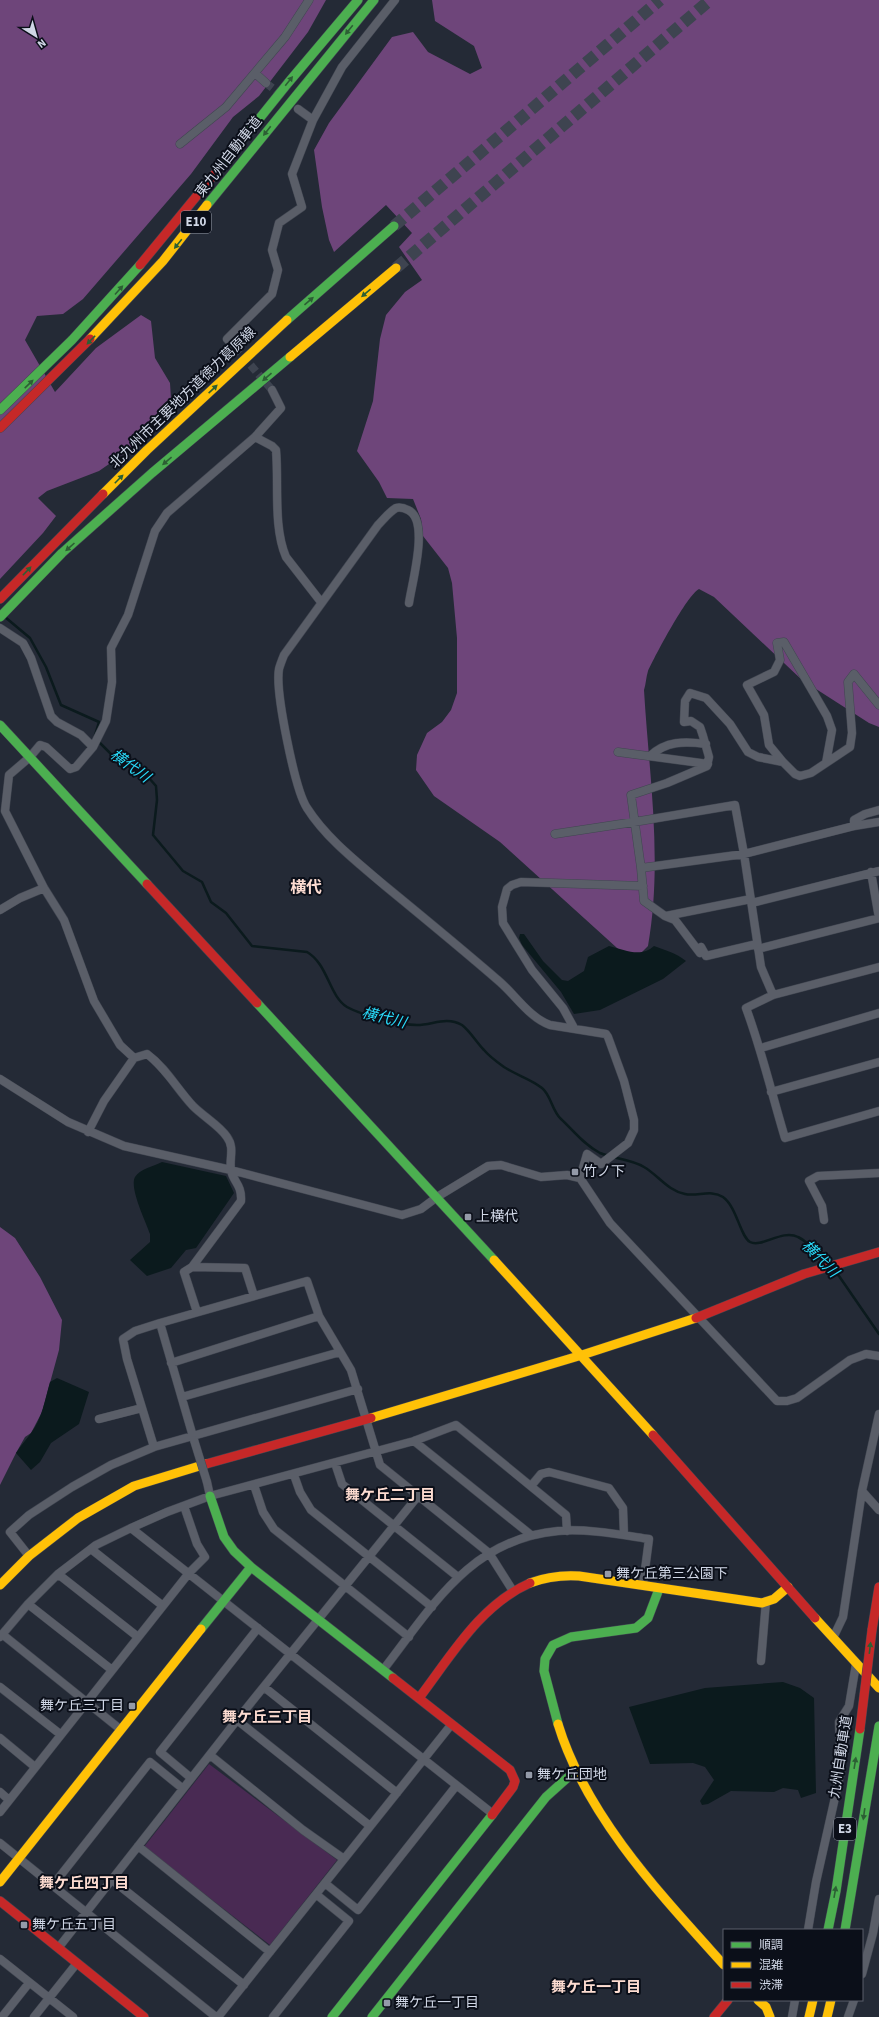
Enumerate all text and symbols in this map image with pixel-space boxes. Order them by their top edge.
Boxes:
north arrow [16,16,56,56]
one-way arrow [345,24,354,35]
text: N [34,35,49,52]
one-way arrow [285,75,294,86]
street label: 東九州自動車道 [191,112,267,202]
one-way arrow [263,125,271,136]
road number: E10 [181,211,211,233]
one-way arrow [173,238,182,249]
one-way arrow [114,285,123,295]
one-way arrow [360,288,371,297]
one-way arrow [304,297,313,306]
street label: 北九州市主要地方道徳力葛原線 [106,323,260,473]
one-way arrow [86,335,95,345]
one-way arrow [261,372,272,381]
one-way arrow [24,379,34,389]
one-way arrow [207,384,218,393]
one-way arrow [162,456,173,465]
one-way arrow [114,474,124,484]
one-way arrow [64,542,75,551]
one-way arrow [22,566,32,576]
water label: 横代川 [106,744,156,789]
district label: 横代 [290,877,322,899]
water label: 横代川 [360,1002,410,1034]
place label: 竹ノ下 [583,1162,625,1182]
marker: 竹ノ下 [570,1167,580,1177]
place label: 上横代 [476,1207,518,1227]
marker: 上横代 [463,1212,473,1222]
water label: 横代川 [797,1236,845,1284]
district label: 舞ケ丘二丁目 [345,1485,435,1506]
place label: 舞ケ丘第三公園下 [616,1564,728,1584]
marker: 舞ケ丘第三公園下 [603,1569,613,1579]
one-way arrow [867,1642,873,1654]
place label: 舞ケ丘三丁目 [40,1696,124,1716]
marker: 舞ケ丘三丁目 [127,1701,137,1711]
district label: 舞ケ丘三丁目 [222,1707,312,1728]
street label: 九州自動車道 [825,1714,857,1800]
one-way arrow [852,1757,858,1769]
place label: 舞ケ丘団地 [537,1765,607,1785]
marker: 舞ケ丘団地 [524,1770,534,1780]
one-way arrow [861,1808,867,1820]
road number: E3 [834,1818,856,1840]
district label: 舞ケ丘四丁目 [39,1873,129,1894]
one-way arrow [833,1886,839,1898]
place label: 舞ケ丘五丁目 [32,1915,116,1935]
marker: 舞ケ丘五丁目 [19,1920,29,1930]
legend [723,1929,863,2001]
text: 順調 [759,1937,783,1954]
text: 混雑 [759,1957,783,1974]
district label: 舞ケ丘一丁目 [551,1977,641,1998]
text: 渋滞 [759,1977,783,1994]
place label: 舞ケ丘一丁目 [395,1993,479,2013]
marker: 舞ケ丘一丁目 [382,1998,392,2008]

